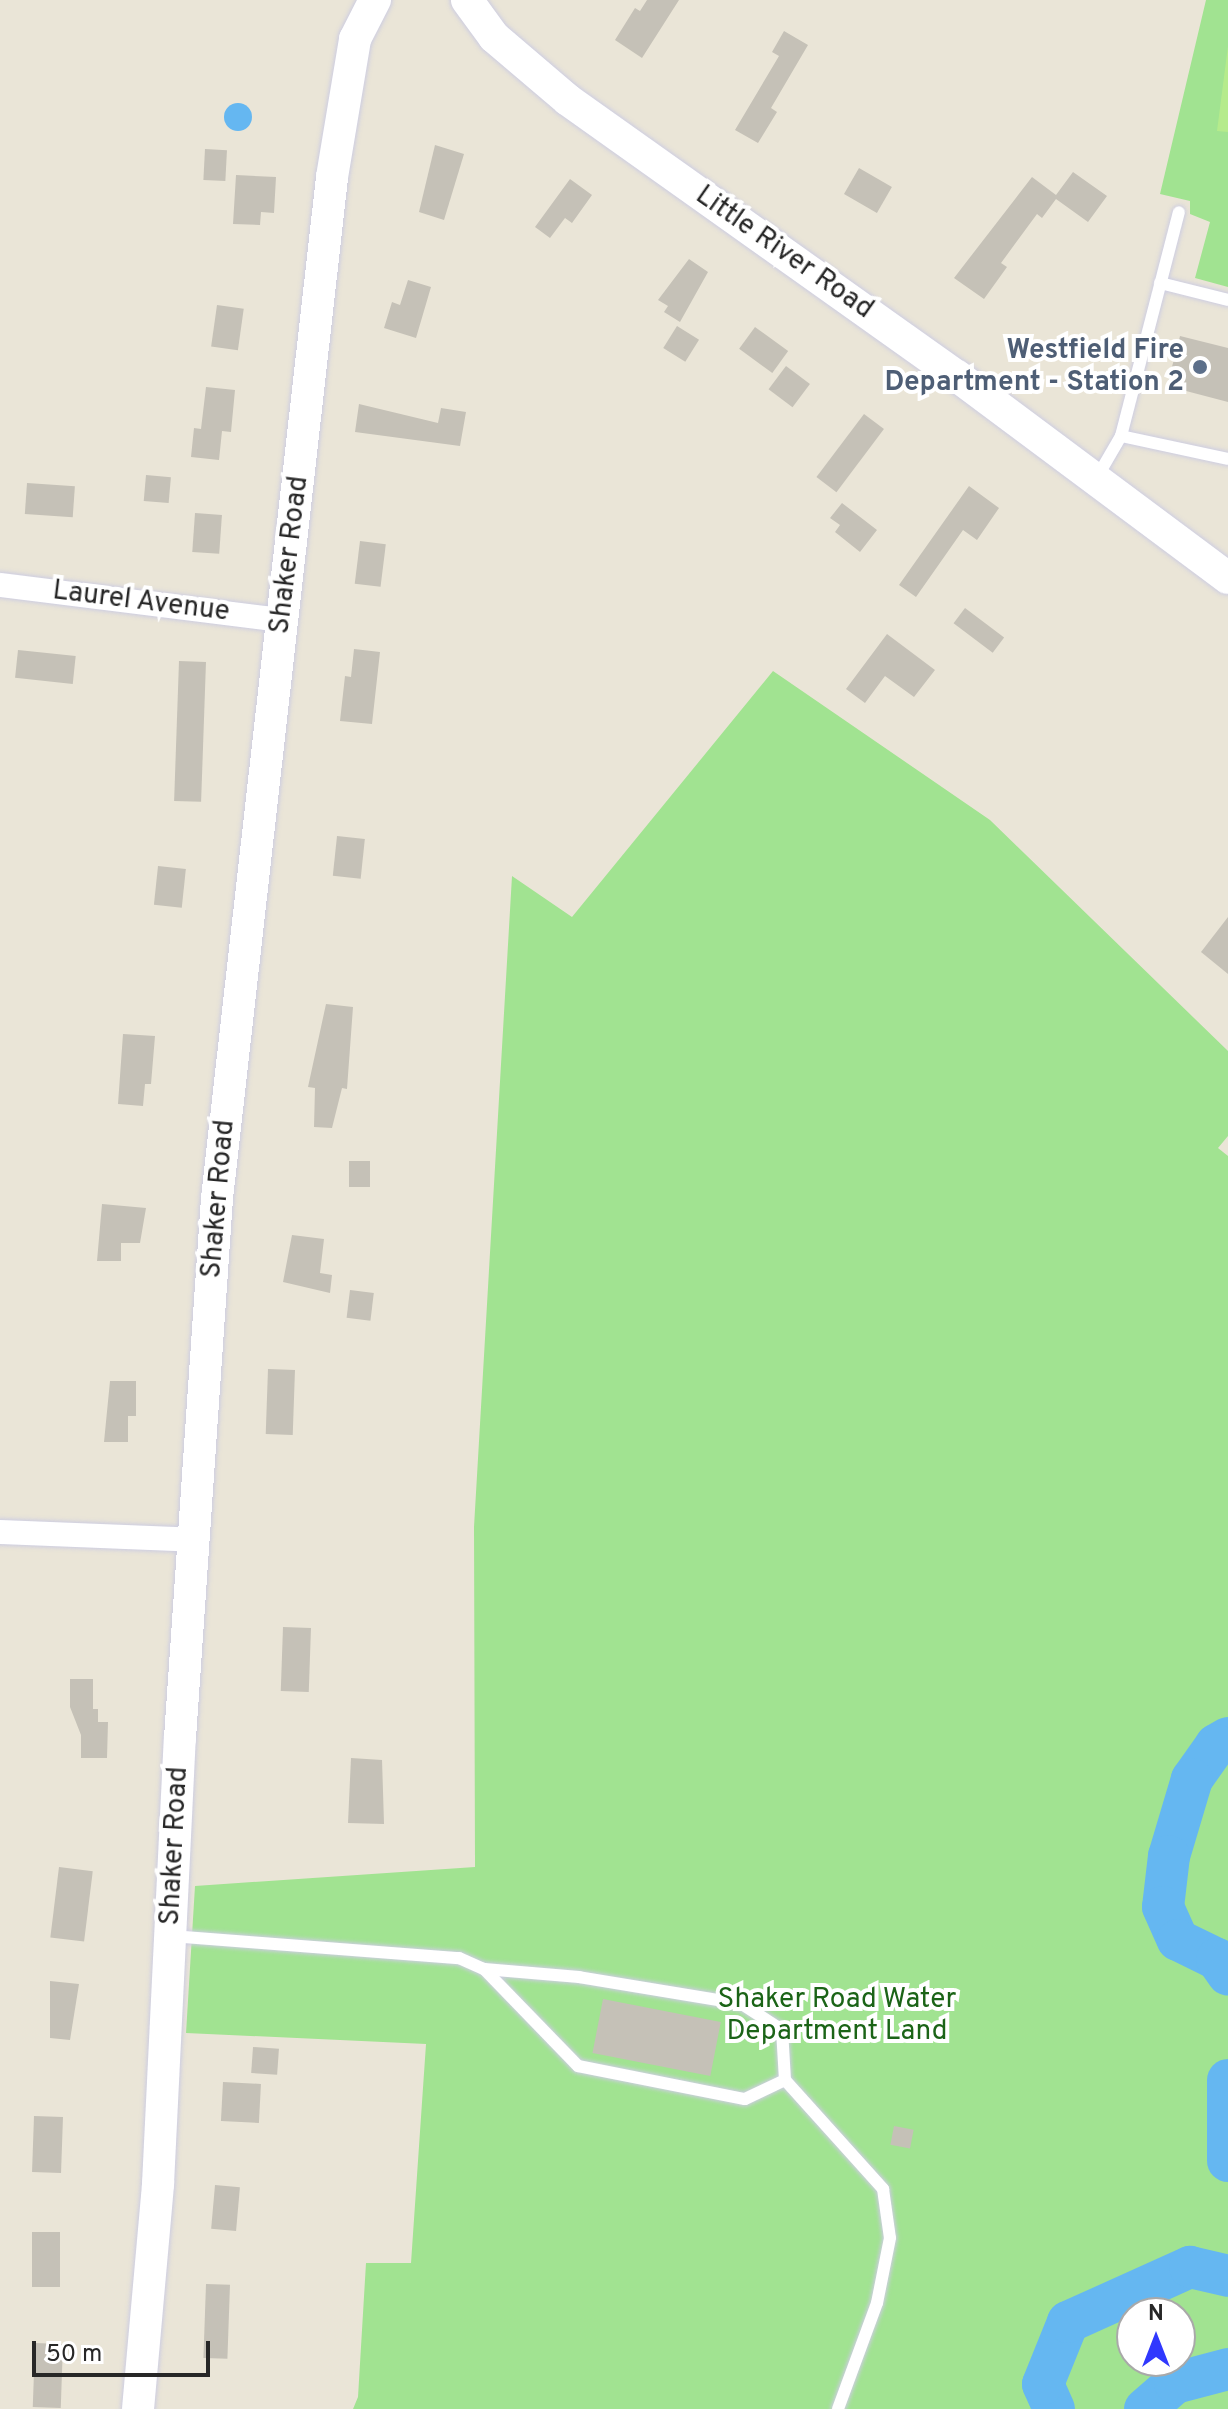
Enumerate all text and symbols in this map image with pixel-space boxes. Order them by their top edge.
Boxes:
street label: Little River Road [689,179,879,327]
place label: Westfield Fire Department - Station 2 [884,334,1184,400]
marker: Westfield Fire Department - Station 2 [1191,358,1209,376]
street label: Shaker Road [264,474,316,636]
street label: Laurel Avenue [50,574,232,630]
street label: Shaker Road [195,1118,243,1280]
street label: Shaker Road [154,1766,196,1926]
park label: Shaker Road Water Department Land [717,1983,957,2049]
north arrow [1116,2297,1196,2377]
text: N [1148,2301,1164,2328]
scale bar [36,2325,214,2375]
text: 50 m [46,2340,102,2370]

